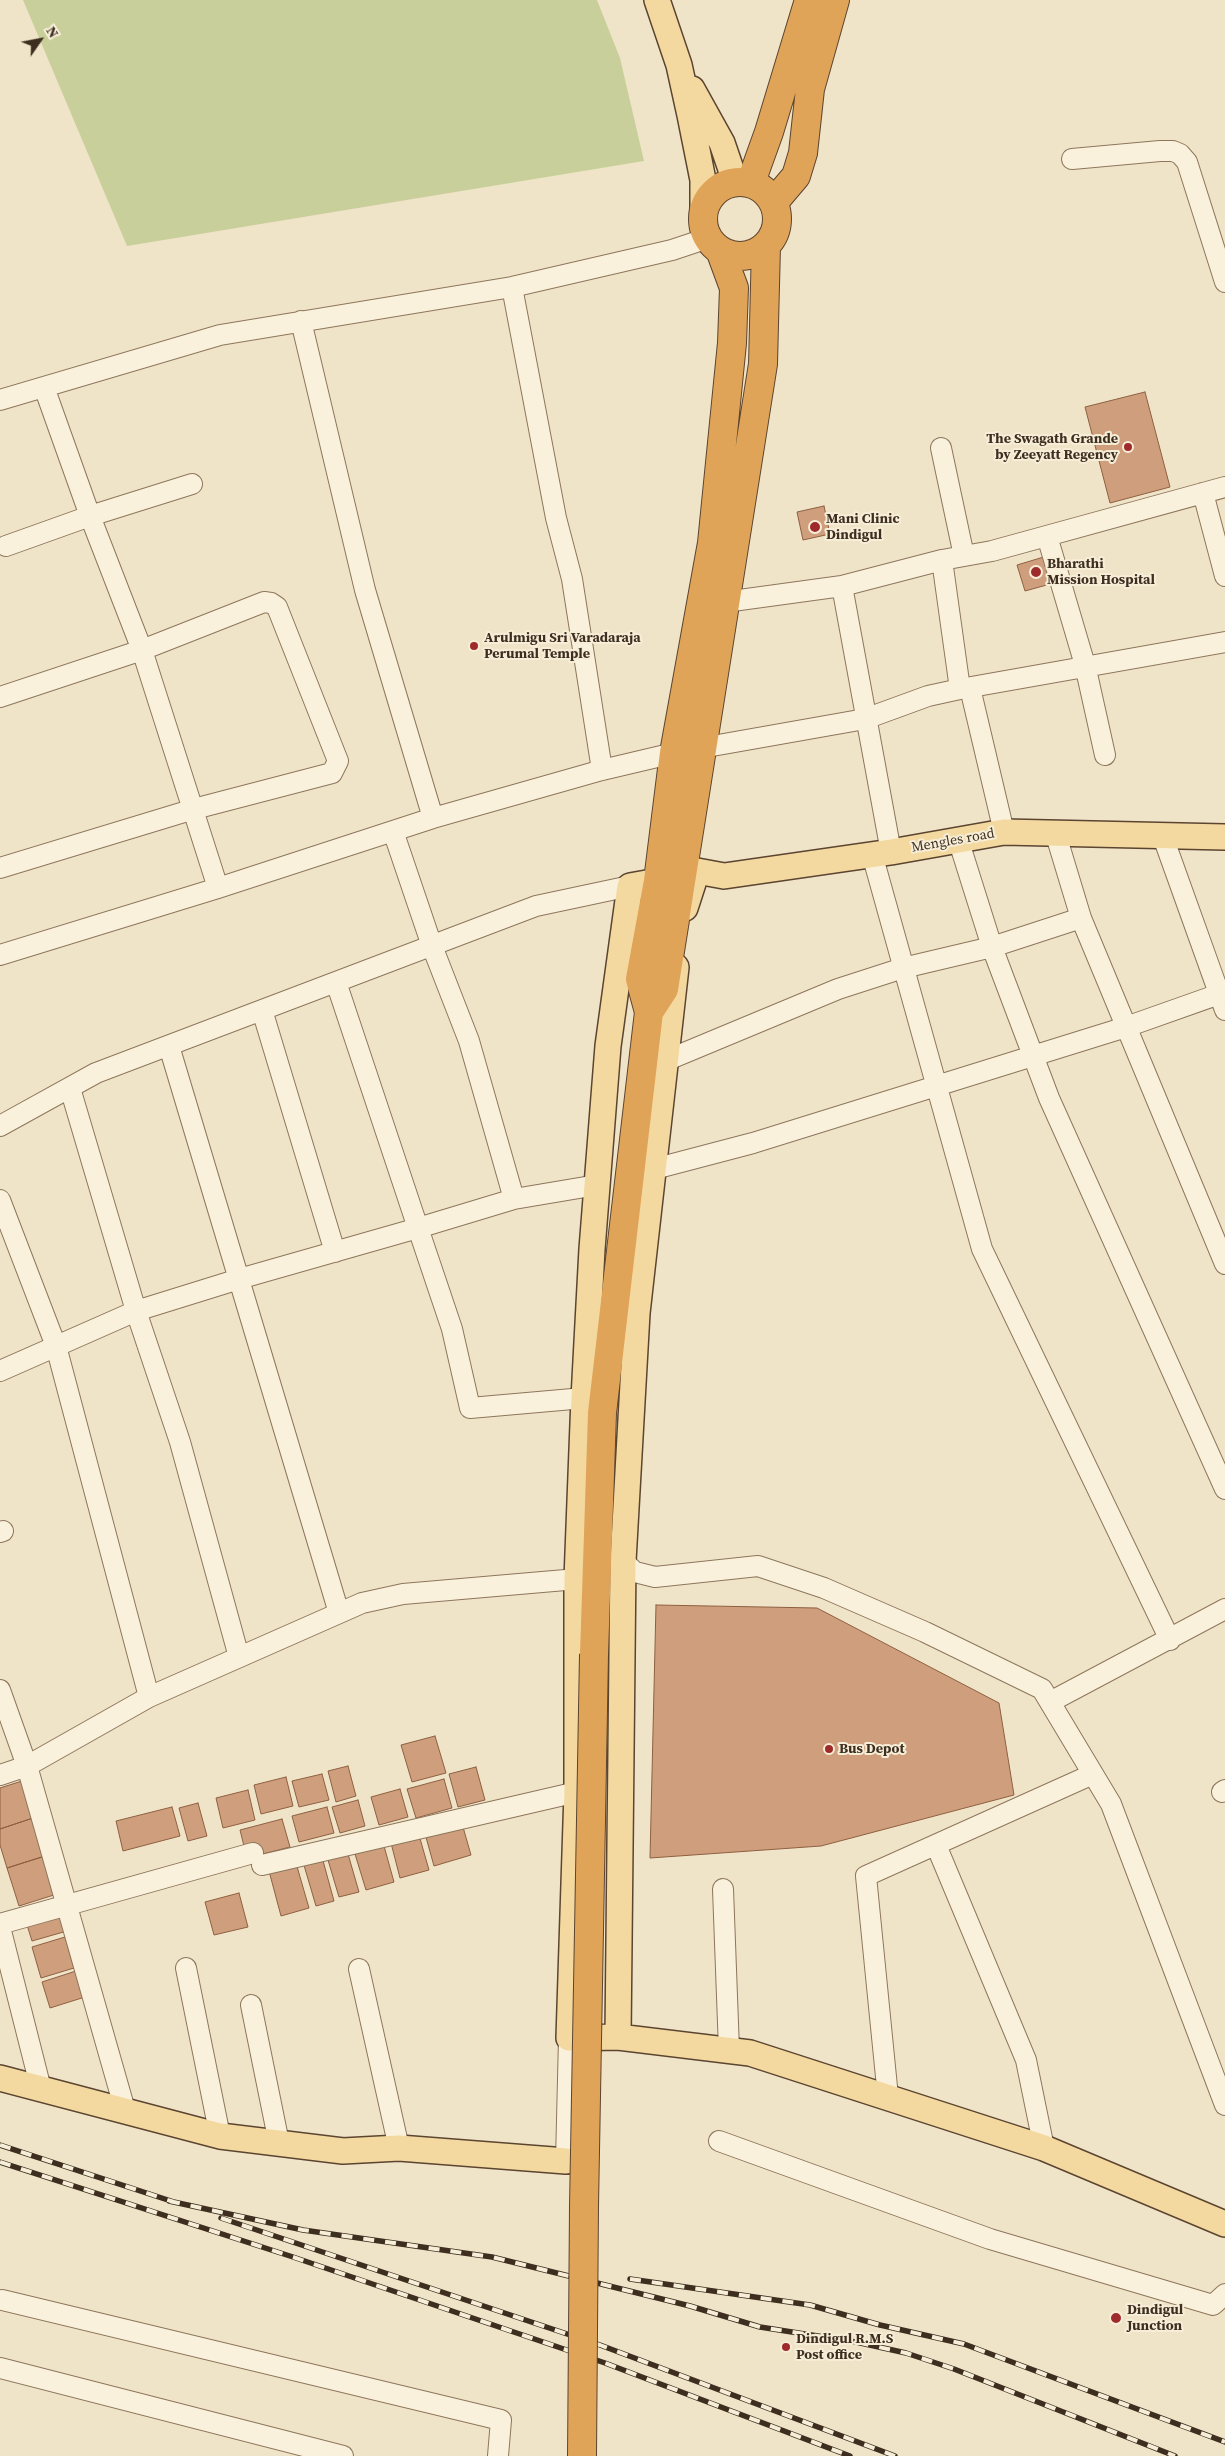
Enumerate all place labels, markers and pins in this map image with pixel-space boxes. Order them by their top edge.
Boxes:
place label: The Swagath Grande by Zeeyatt Regency [986,431,1118,464]
marker: The Swagath Grande by Zeeyatt Regency [1122,441,1134,453]
place label: Mani Clinic Dindigul [826,511,900,544]
marker: Mani Clinic Dindigul [808,520,822,534]
place label: Bharathi Mission Hospital [1047,556,1155,588]
marker: Bharathi Mission Hospital [1029,565,1043,579]
place label: Arulmigu Sri Varadaraja Perumal Temple [484,630,641,662]
marker: Arulmigu Sri Varadaraja Perumal Temple [468,640,480,652]
place label: Bus Depot [839,1741,904,1757]
marker: Bus Depot [823,1743,835,1755]
place label: Dindigul Junction [1127,2302,1183,2334]
marker: Dindigul Junction [1109,2311,1123,2325]
place label: Dindigul R.M.S Post office [796,2331,893,2364]
marker: Dindigul R.M.S Post office [780,2341,792,2353]

